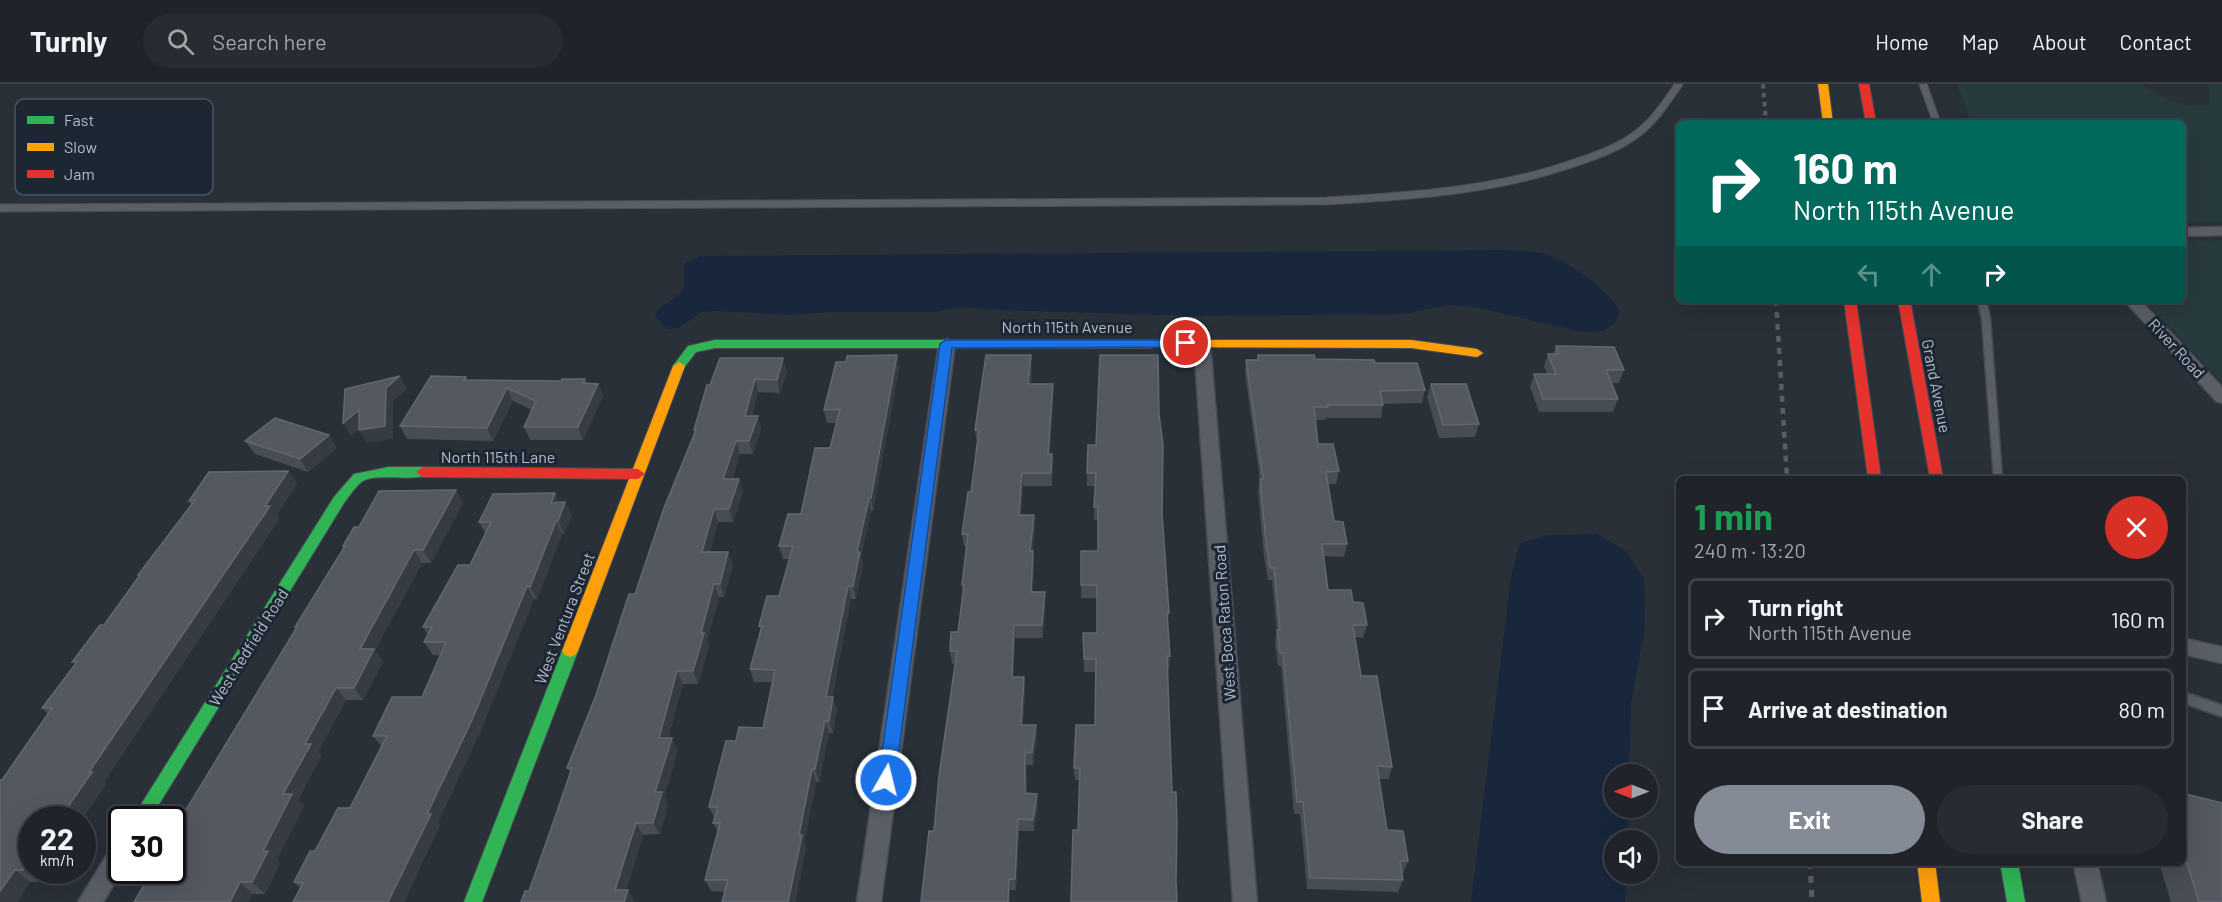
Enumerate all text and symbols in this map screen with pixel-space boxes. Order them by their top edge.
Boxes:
search box [143,14,563,68]
text: Turnly [30,24,107,58]
icon: search [164,25,197,58]
text: Search here [212,28,327,54]
text: Home [1875,29,1929,54]
text: Map [1962,29,1999,54]
text: About [2032,29,2087,54]
text: Contact [2120,29,2192,54]
legend [15,99,213,195]
text: Fast [64,110,94,129]
text: Slow [64,137,97,156]
text: 160 m [1793,142,1898,192]
icon: right [1694,144,1772,222]
text: Jam [64,164,95,183]
text: North 115th Avenue [1793,193,2014,225]
icon: left [1852,258,1885,291]
icon: ahead [1915,258,1948,291]
icon: right [1978,258,2011,291]
street label: River Road [2145,314,2209,382]
street label: North 115th Avenue [1001,317,1133,336]
pin [1160,317,1211,368]
icon: arrive [1169,326,1202,359]
street label: Grand Avenue [1919,338,1955,434]
street label: North 115th Lane [441,447,555,466]
text: 1 min [1694,494,1773,537]
button: close [2105,496,2168,559]
text: 240 m · 13:20 [1694,538,1806,562]
street label: West Boca Raton Road [1209,544,1239,702]
street label: West Ventura Street [530,550,598,686]
street label: West Redfield Road [204,585,292,709]
text: Turn right [1748,594,1843,620]
icon: right [1697,602,1730,635]
text: 160 m [2111,606,2165,632]
text: North 115th Avenue [1748,620,1912,644]
icon: arrive [1697,692,1730,725]
text: Arrive at destination [1748,696,1947,722]
text: 80 m [2119,696,2165,722]
position arrow [854,748,918,812]
north arrow [1604,764,1658,818]
map controls [1604,764,1658,884]
button: Exit [1694,785,1925,854]
button: Share [1937,785,2168,854]
speed limit sign: 30 [108,806,186,884]
text: 22 [40,820,74,856]
button: sound [1604,830,1658,884]
text: km/h [40,851,74,869]

